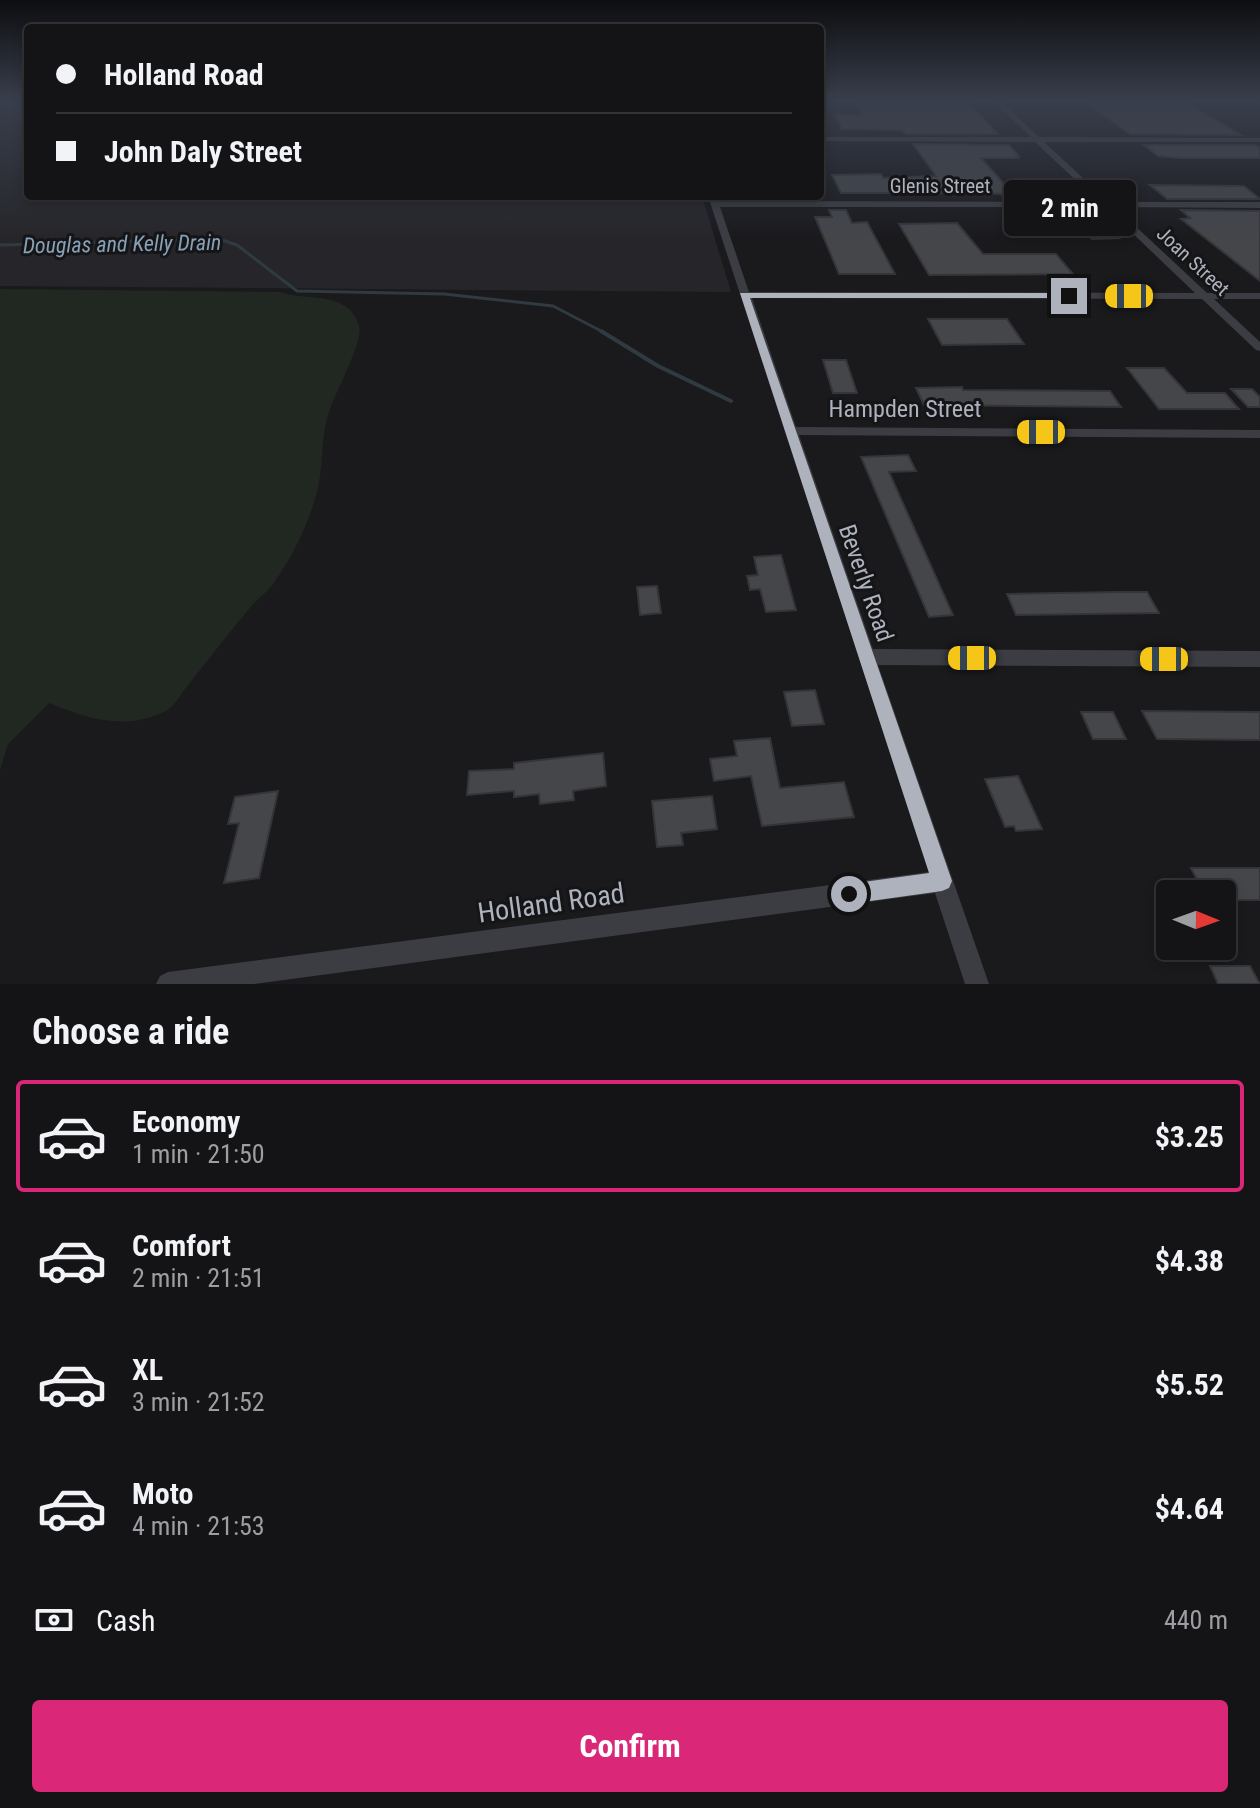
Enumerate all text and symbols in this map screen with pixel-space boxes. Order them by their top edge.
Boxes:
text: Holland Road [104,57,264,92]
text: John Daly Street [104,134,302,169]
street label: Glenis Street [890,174,990,198]
callout: 2 min [1003,180,1135,236]
text: 2 min [1041,193,1099,223]
street label: Joan Street [1152,221,1234,301]
water label: Douglas and Kelly Drain [23,230,221,258]
route end [1051,278,1087,314]
car [1105,284,1153,308]
street label: Hampden Street [829,395,981,423]
car [1017,420,1065,444]
street label: Beverly Road [833,521,899,645]
car [948,646,996,670]
car [1140,647,1188,671]
street label: Holland Road [476,876,626,930]
route start [831,876,867,912]
north arrow [1156,880,1236,960]
map controls [1156,880,1236,960]
text: Choose a ride [32,1011,229,1053]
icon: car [36,1100,108,1172]
text: Economy [132,1104,240,1139]
text: $3.25 [1155,1119,1224,1154]
text: 1 min · 21:50 [132,1139,265,1169]
icon: car [36,1224,108,1296]
text: Comfort [132,1228,231,1263]
text: $4.38 [1155,1243,1224,1278]
text: 2 min · 21:51 [132,1263,265,1293]
icon: car [36,1348,108,1420]
text: XL [132,1352,163,1387]
text: $5.52 [1155,1367,1224,1402]
text: 3 min · 21:52 [132,1387,265,1417]
icon: car [36,1472,108,1544]
text: Moto [132,1476,193,1511]
text: $4.64 [1155,1491,1224,1526]
text: 4 min · 21:53 [132,1511,265,1541]
icon: cash [32,1598,76,1642]
text: Cash [96,1603,156,1638]
text: 440 m [1164,1605,1228,1635]
button: Confirm [32,1700,1228,1792]

